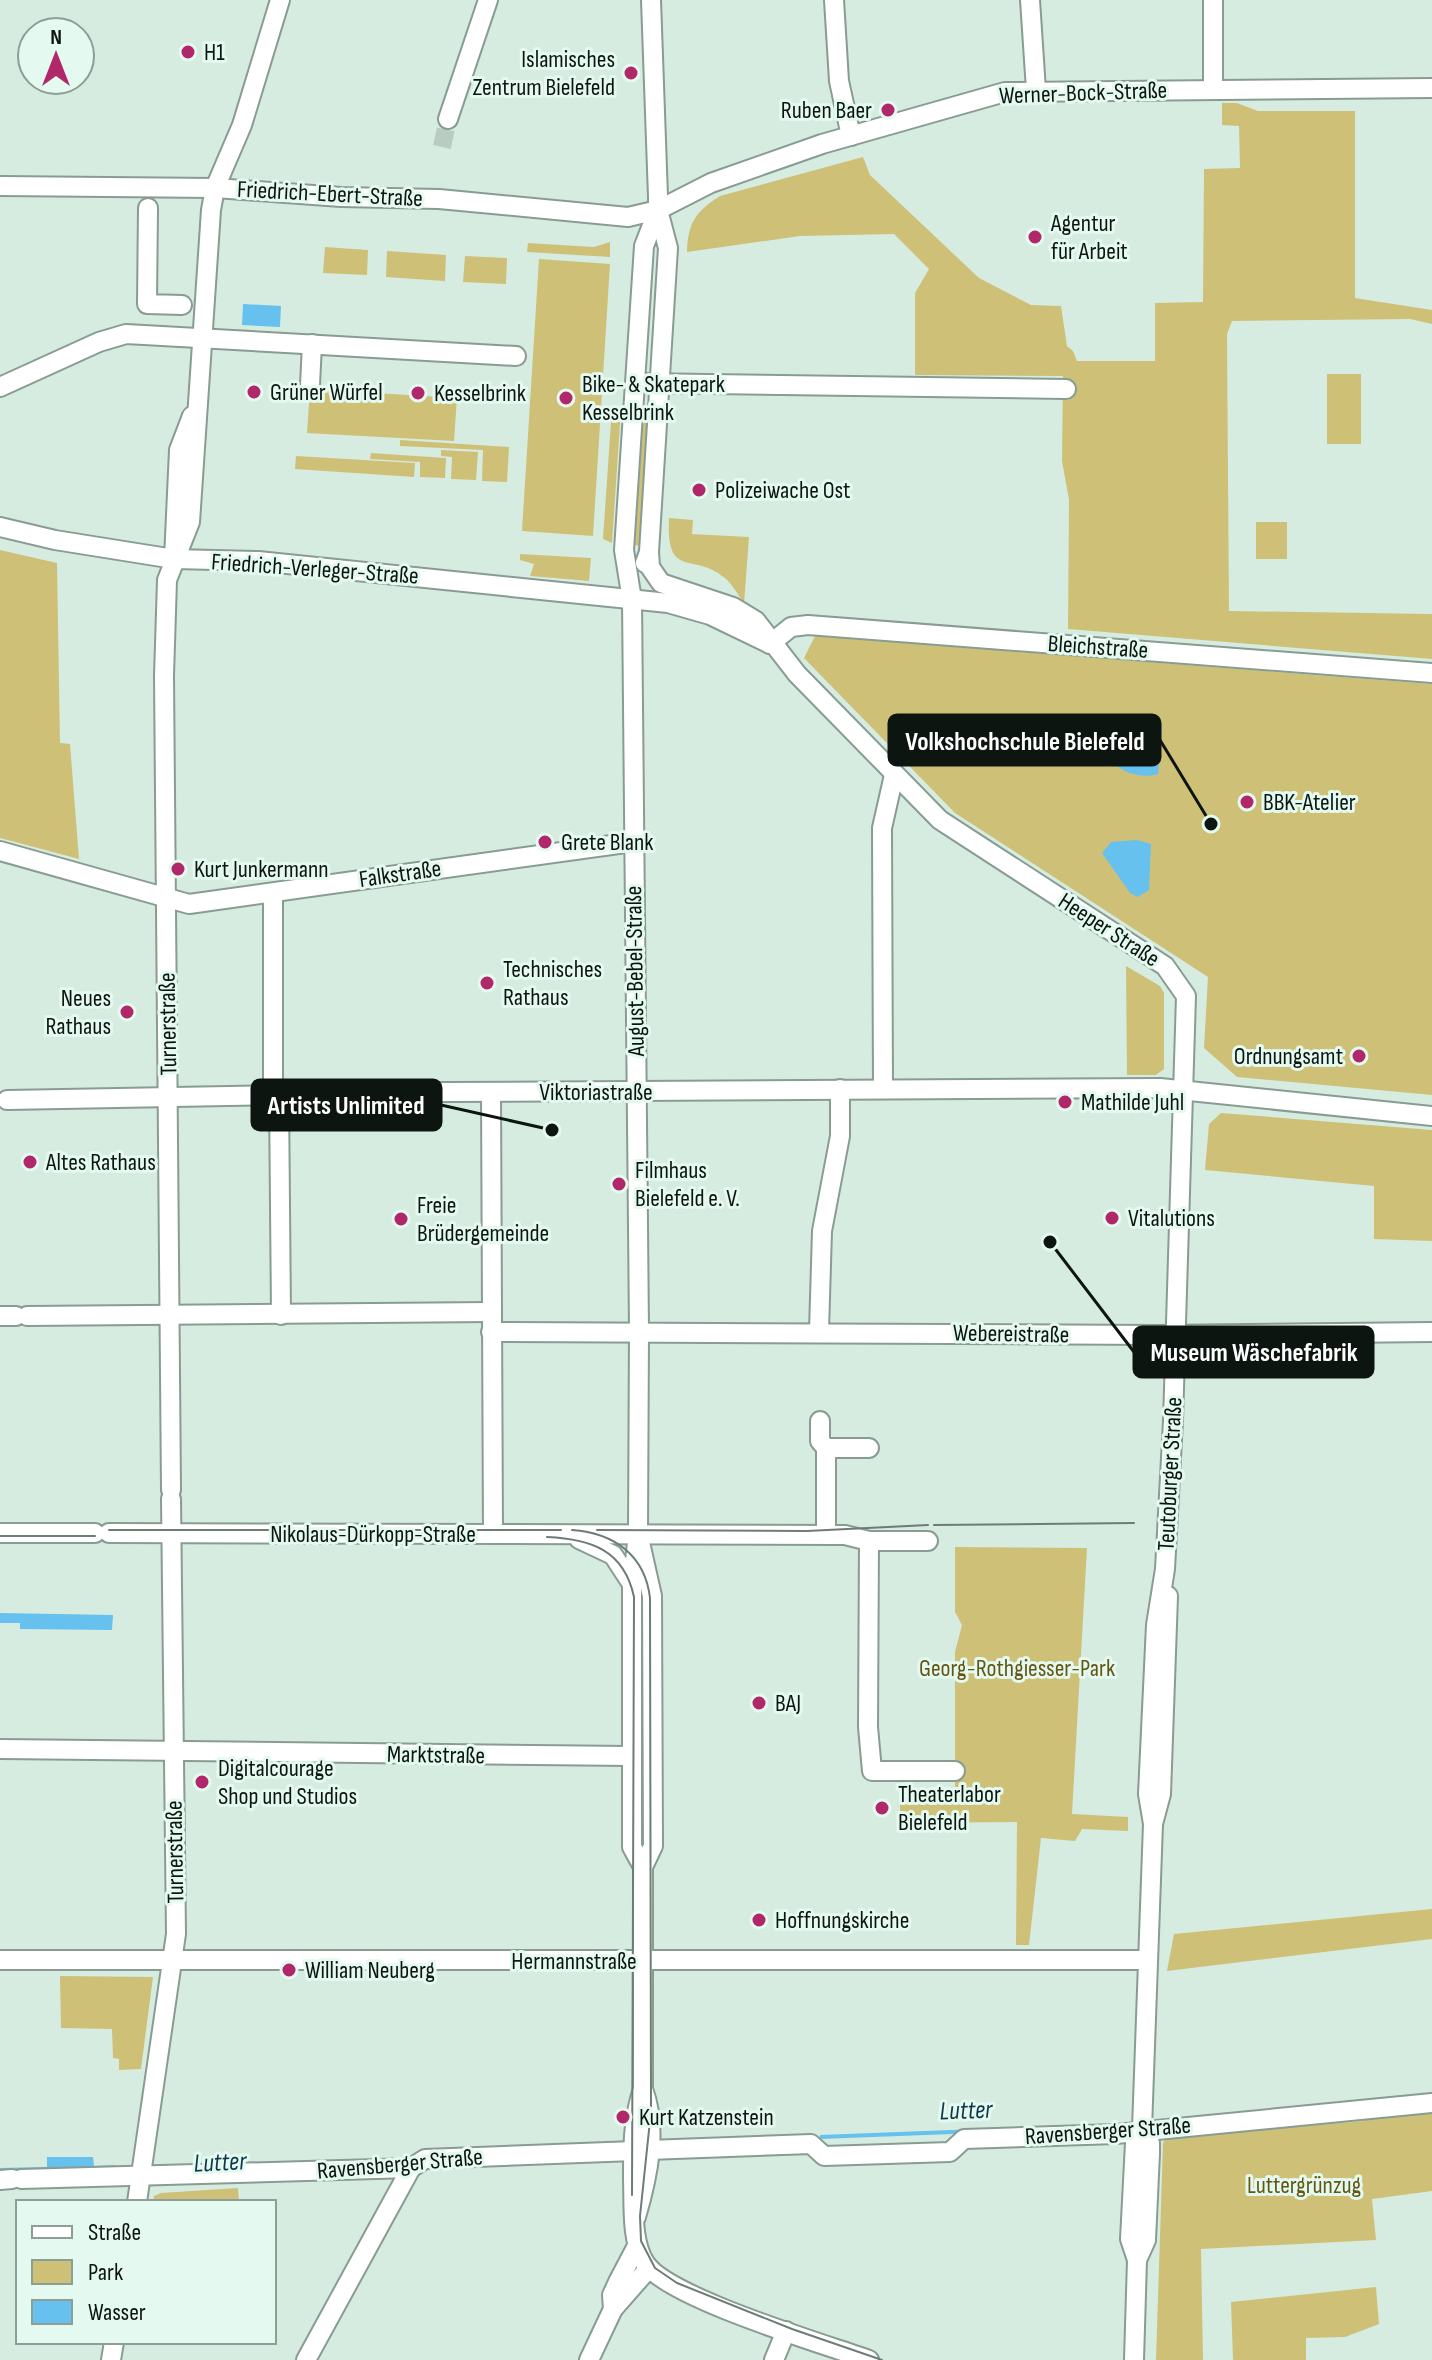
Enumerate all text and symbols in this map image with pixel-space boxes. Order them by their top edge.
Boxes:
north arrow [16,16,96,96]
text: N [50,24,62,51]
place label: H1 [204,38,225,67]
marker: H1 [179,43,197,61]
place label: Islamisches Zentrum Bielefeld [473,45,615,102]
marker: Islamisches Zentrum Bielefeld [622,64,640,82]
street label: Werner-Bock-Straße [998,76,1168,110]
place label: Ruben Baer [781,96,872,125]
marker: Ruben Baer [879,101,897,119]
street label: Friedrich-Ebert-Straße [236,175,424,213]
place label: Agentur für Arbeit [1050,209,1128,266]
marker: Agentur für Arbeit [1026,228,1044,246]
place label: Bike- & Skatepark Kesselbrink [582,370,725,427]
place label: Grüner Würfel [270,378,383,407]
place label: Kesselbrink [434,379,526,408]
marker: Grüner Würfel [245,383,263,401]
marker: Kesselbrink [409,384,427,402]
marker: Bike- & Skatepark Kesselbrink [557,389,575,407]
place label: Polizeiwache Ost [715,476,850,505]
marker: Polizeiwache Ost [690,481,708,499]
street label: Friedrich-Verleger-Straße [210,547,420,591]
street label: Bleichstraße [1047,629,1149,665]
callout: Volkshochschule Bielefeld [889,715,1160,765]
text: Volkshochschule Bielefeld [905,727,1145,758]
place label: BBK-Atelier [1263,788,1356,817]
marker: BBK-Atelier [1238,793,1256,811]
place label: Grete Blank [561,828,654,857]
marker: Grete Blank [536,833,554,851]
street label: Falkstraße [357,854,443,894]
place label: Kurt Junkermann [194,855,329,884]
marker: Kurt Junkermann [169,860,187,878]
street label: August-Bebel-Straße [619,885,651,1058]
street label: Heeper Straße [1053,887,1165,973]
place label: Technisches Rathaus [503,955,602,1012]
street label: Turnerstraße [153,972,183,1076]
marker: Technisches Rathaus [478,974,496,992]
place label: Neues Rathaus [46,984,111,1041]
marker: Neues Rathaus [118,1003,136,1021]
place label: Ordnungsamt [1234,1042,1343,1071]
marker: Ordnungsamt [1350,1047,1368,1065]
street label: Viktoriastraße [539,1078,653,1107]
callout: Artists Unlimited [252,1080,441,1130]
place label: Mathilde Juhl [1081,1088,1184,1117]
text: Artists Unlimited [266,1091,425,1122]
marker: Mathilde Juhl [1056,1093,1074,1111]
place label: Altes Rathaus [45,1148,156,1177]
marker: Altes Rathaus [21,1153,39,1171]
place label: Filmhaus Bielefeld e. V. [635,1156,740,1213]
marker: Filmhaus Bielefeld e. V. [610,1175,628,1193]
place label: Freie Brüdergemeinde [417,1191,549,1248]
place label: Vitalutions [1128,1204,1215,1233]
marker: Vitalutions [1103,1209,1121,1227]
marker: Freie Brüdergemeinde [392,1210,410,1228]
street label: Webereistraße [953,1318,1069,1350]
callout: Museum Wäschefabrik [1134,1327,1373,1377]
text: Museum Wäschefabrik [1150,1338,1358,1369]
street label: Teutoburger Straße [1151,1396,1189,1552]
street label: Nikolaus-Dürkopp-Straße [270,1520,476,1549]
park label: Georg-Rothgiesser-Park [919,1654,1115,1683]
place label: BAJ [775,1689,801,1718]
marker: BAJ [750,1694,768,1712]
street label: Marktstraße [387,1740,485,1770]
place label: Digitalcourage Shop und Studios [218,1754,357,1811]
marker: Digitalcourage Shop und Studios [193,1773,211,1791]
place label: Theaterlabor Bielefeld [898,1780,1001,1837]
marker: Theaterlabor Bielefeld [873,1799,891,1817]
street label: Turnerstraße [160,1800,190,1904]
place label: Hoffnungskirche [775,1906,909,1935]
marker: Hoffnungskirche [750,1911,768,1929]
street label: Hermannstraße [511,1947,637,1976]
place label: William Neuberg [305,1956,435,1985]
marker: William Neuberg [280,1961,298,1979]
water label: Lutter [939,2095,995,2127]
place label: Kurt Katzenstein [639,2103,774,2132]
marker: Kurt Katzenstein [614,2108,632,2126]
street label: Ravensberger Straße [1024,2111,1192,2151]
street label: Ravensberger Straße [316,2142,484,2186]
water label: Lutter [193,2146,249,2180]
park label: Luttergrünzug [1247,2171,1361,2200]
legend [16,2200,276,2344]
text: Straße [88,2218,141,2247]
text: Park [88,2258,123,2287]
text: Wasser [88,2298,146,2327]

